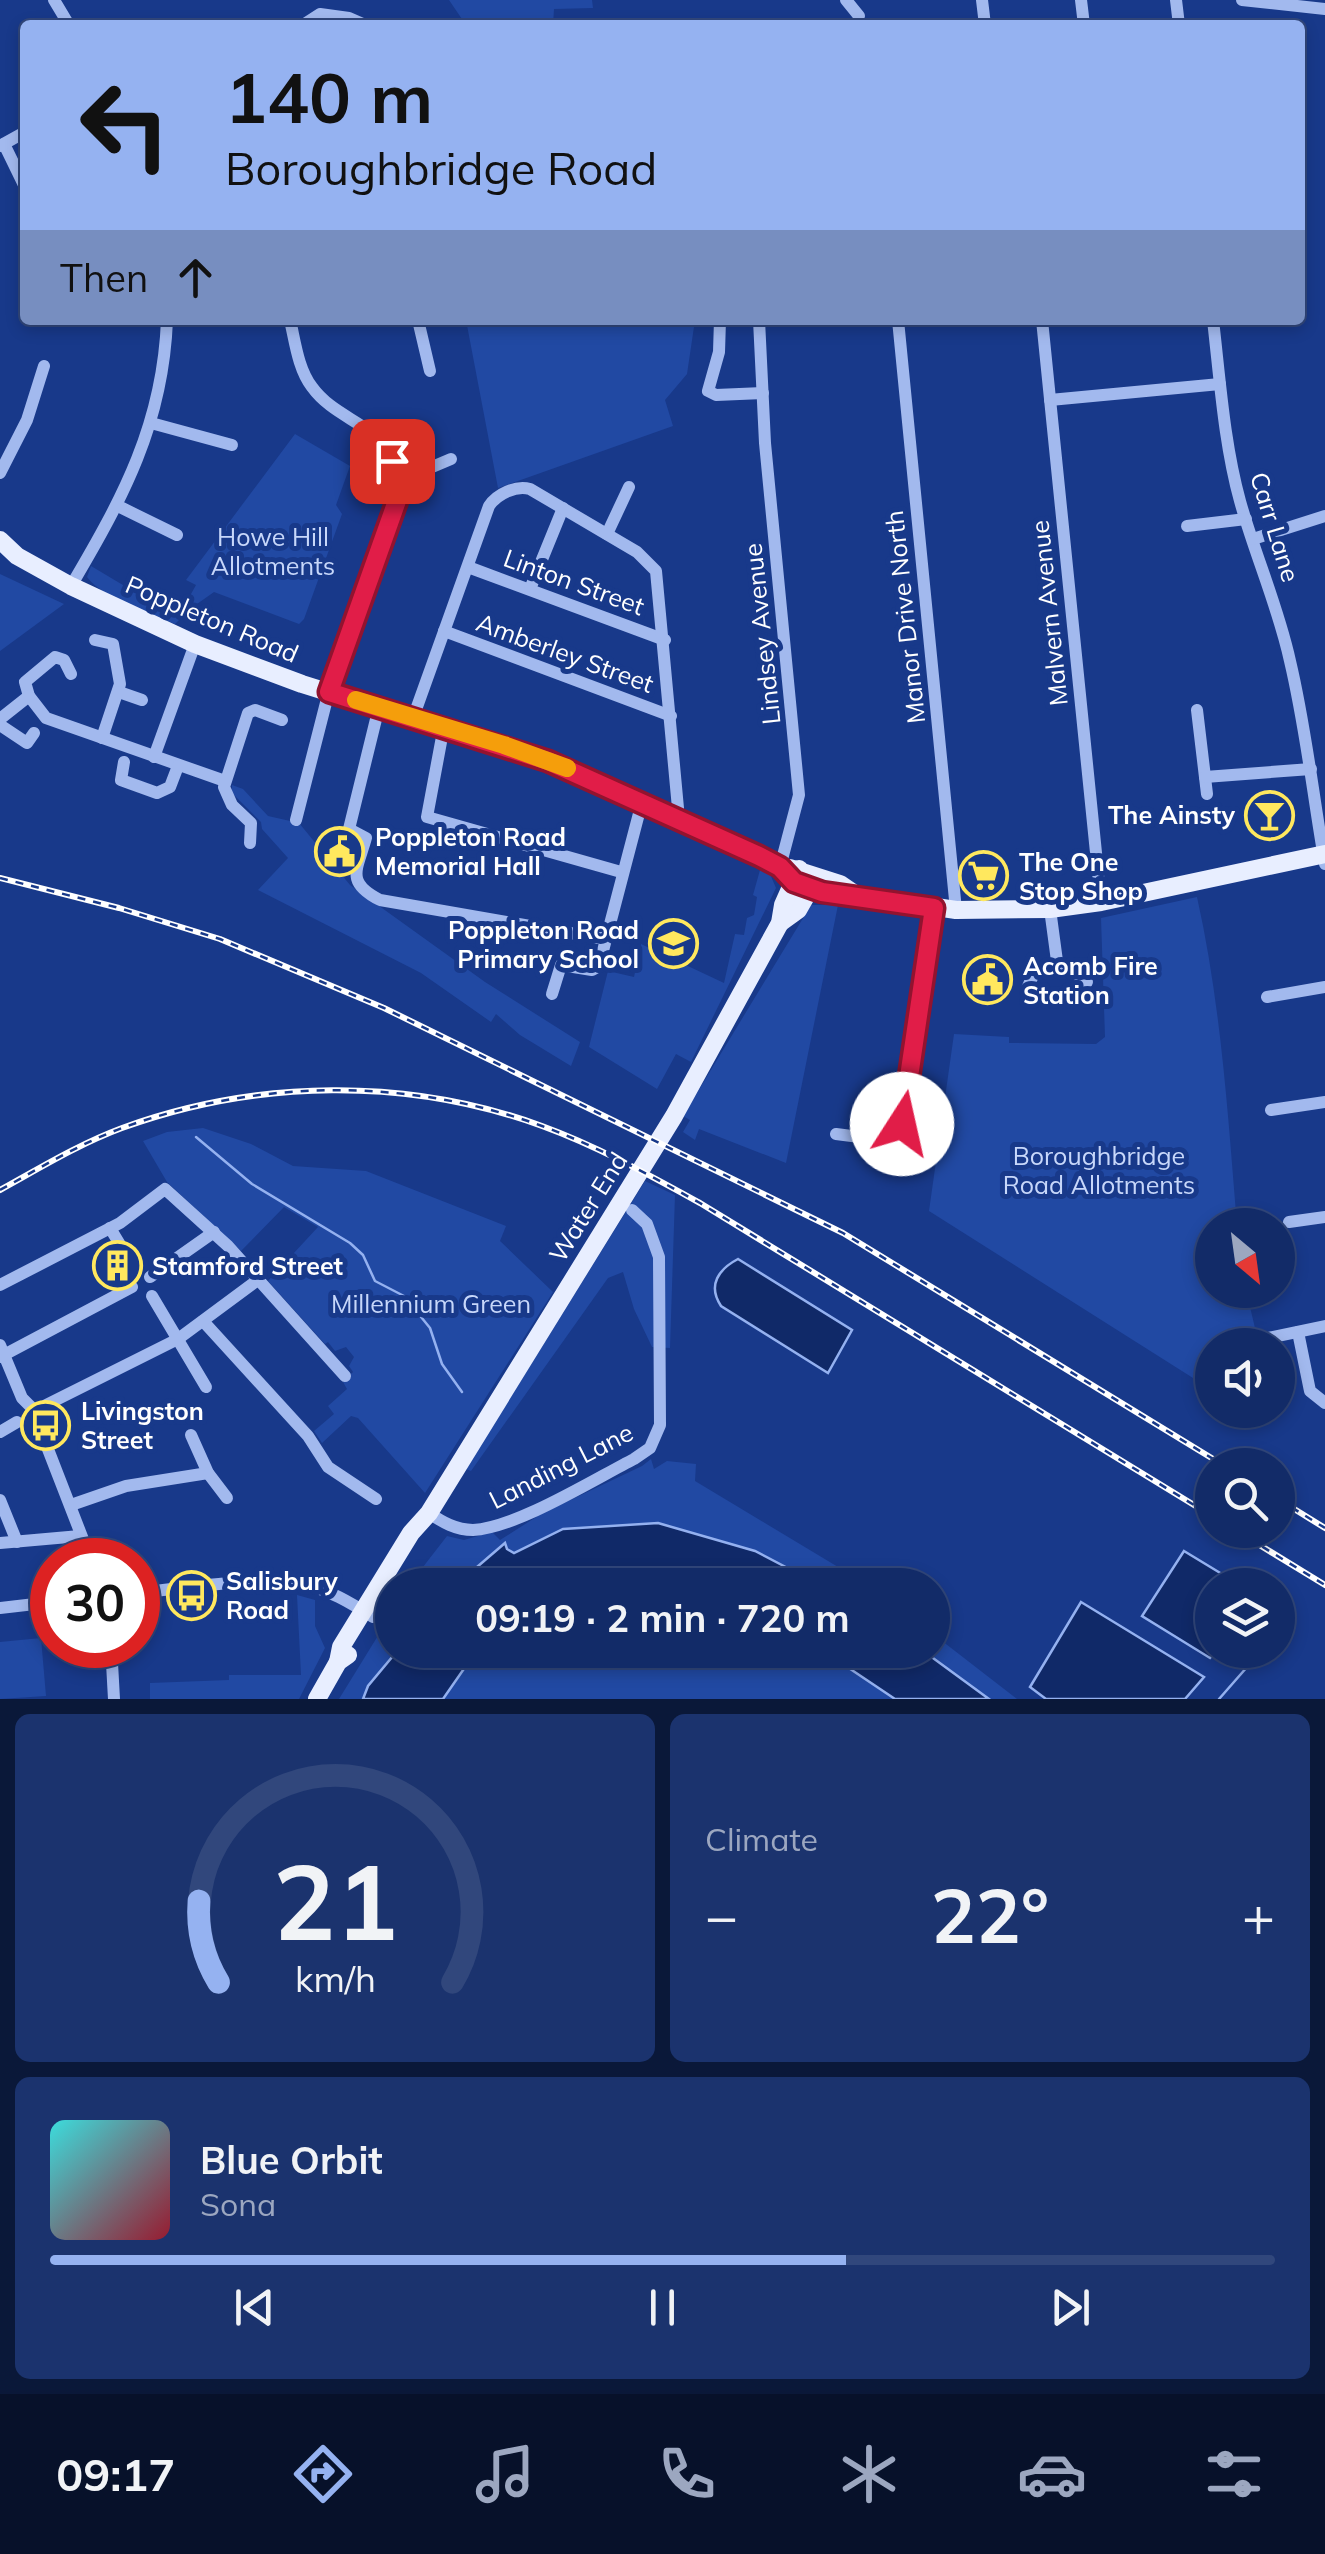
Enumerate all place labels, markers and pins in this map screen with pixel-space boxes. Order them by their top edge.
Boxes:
pin [350,419,435,504]
bar icon: The Ainsty [1244,789,1296,841]
place label: The Ainsty [1108,799,1235,830]
place label: Poppleton Road Memorial Hall [375,821,566,881]
public building icon: Poppleton Road Memorial Hall [314,825,366,877]
place label: The One Stop Shop [1019,846,1143,906]
supermarket icon: The One Stop Shop [958,850,1010,902]
place label: Poppleton Road Primary School [448,914,639,974]
school or university icon: Poppleton Road Primary School [648,918,700,970]
place label: Acomb Fire Station [1023,950,1158,1010]
public building icon: Acomb Fire Station [962,954,1014,1006]
building icon: Stamford Street [91,1240,143,1292]
place label: Stamford Street [152,1250,344,1281]
place label: Livingston Street [81,1395,204,1455]
bus stop icon: Livingston Street [20,1399,72,1451]
place label: Salisbury Road [226,1565,338,1625]
bus stop icon: Salisbury Road [165,1569,217,1621]

